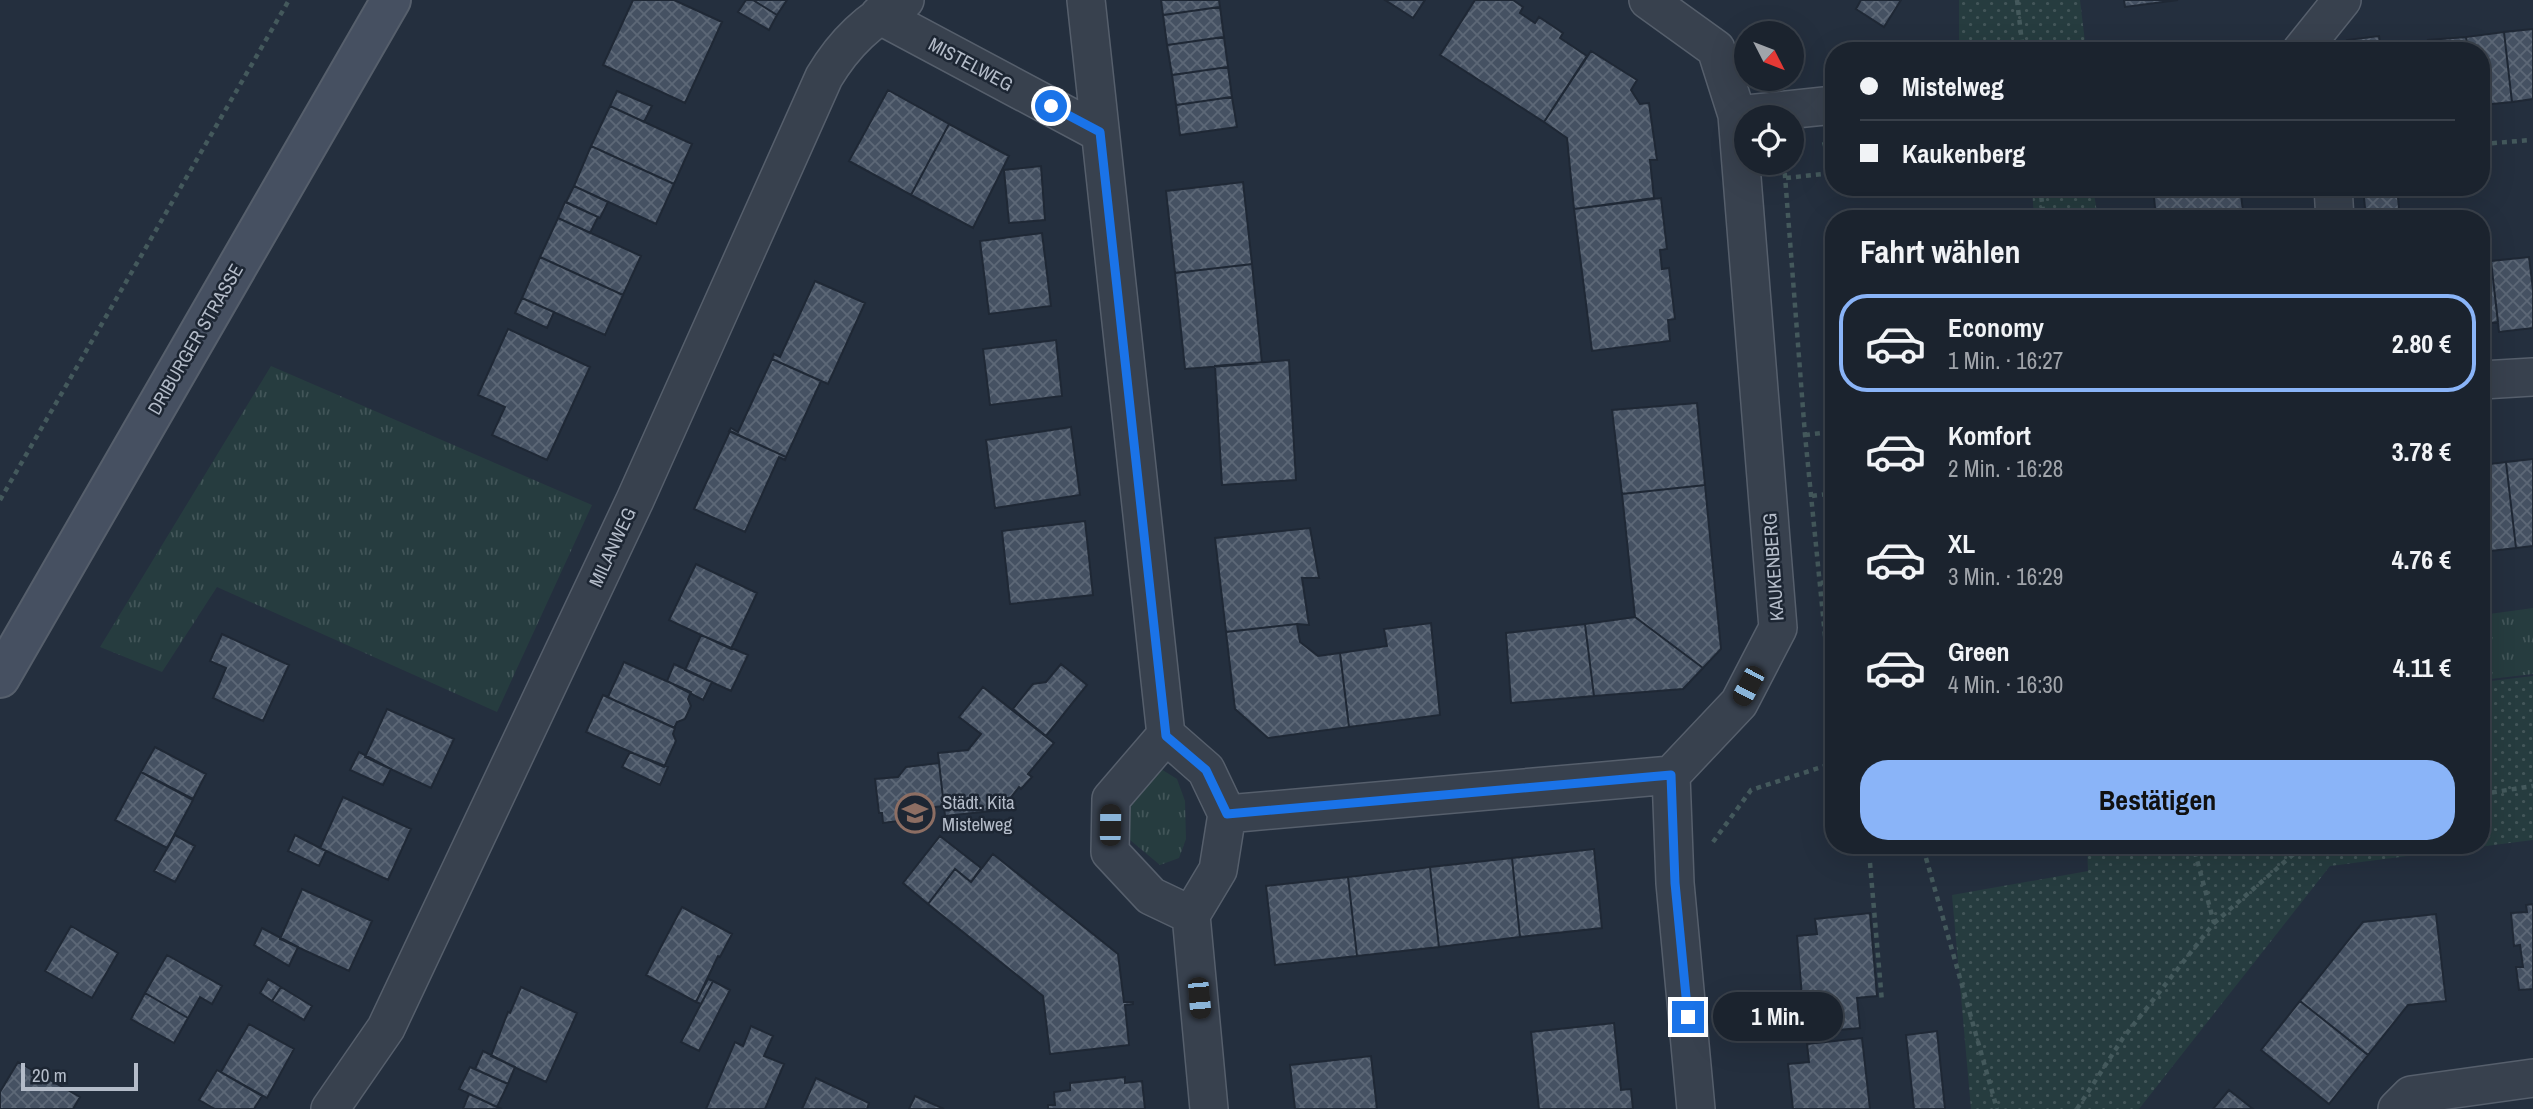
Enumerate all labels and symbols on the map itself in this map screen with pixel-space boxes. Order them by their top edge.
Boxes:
north arrow [1734,21,1804,91]
street label: MISTELWEG [924,31,1018,97]
route start [1035,90,1067,122]
street label: DRIBURGER STRASSE [141,259,249,419]
street label: MILANWEG [582,503,642,591]
street label: KAUKENBERG [1756,512,1790,622]
car [1729,663,1768,709]
place label: Städt. Kita Mistelweg [942,789,1015,837]
school or university icon: Städt. Kita Mistelweg [894,792,936,834]
car [1100,804,1121,846]
car [1187,976,1212,1020]
callout: 1 Min. [1712,992,1842,1042]
route end [1672,1001,1704,1033]
scale bar [21,1060,138,1092]

